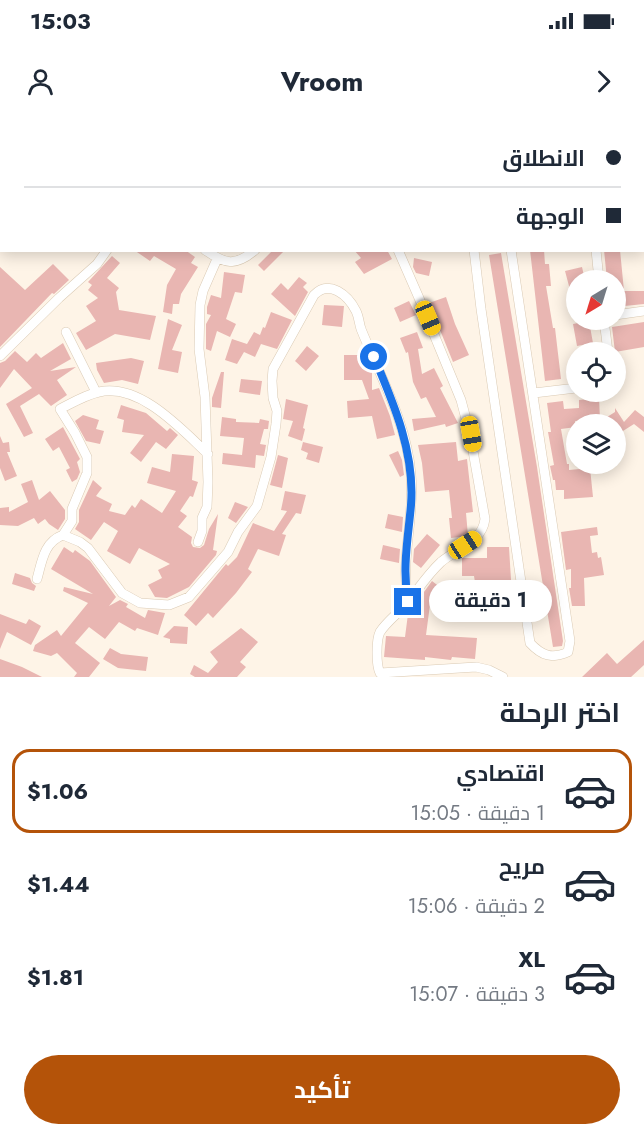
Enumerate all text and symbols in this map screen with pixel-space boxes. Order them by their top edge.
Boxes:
text: 15:03 [30,5,91,37]
text: Vroom [281,62,363,101]
icon: person [24,65,57,98]
icon: forward [587,65,620,98]
text: الانطلاق [502,142,585,174]
text: الوجهة [516,200,585,232]
north arrow [566,270,626,330]
map controls [566,270,626,474]
car [413,298,443,338]
button: locate [566,342,626,402]
route start [360,343,387,370]
button: layers [566,414,626,474]
car [459,415,483,453]
car [445,528,485,562]
callout: 1 دقيقة [429,581,552,623]
text: 1 دقيقة [454,586,527,615]
route end [394,588,421,615]
text: اختر الرحلة [500,693,620,732]
text: اقتصادي [456,757,545,789]
icon: car [563,764,617,818]
text: $1.06 [27,775,88,807]
text: 1 دقيقة · 15:05 [410,799,545,828]
text: مريح [499,850,545,882]
icon: car [563,857,617,911]
text: $1.44 [27,868,90,900]
text: 2 دقيقة · 15:06 [408,892,545,921]
text: XL [518,943,545,975]
icon: car [563,950,617,1004]
text: $1.81 [27,961,84,993]
text: 3 دقيقة · 15:07 [409,980,545,1009]
button: تأكيد [24,1055,620,1124]

